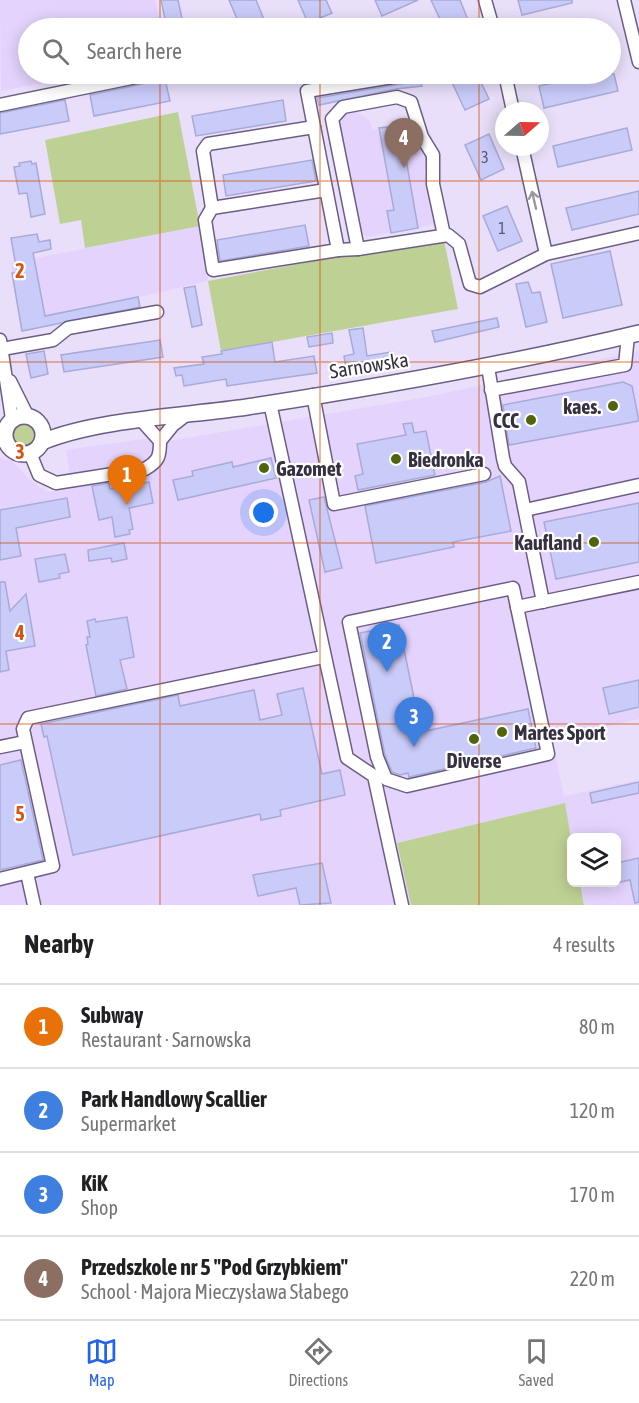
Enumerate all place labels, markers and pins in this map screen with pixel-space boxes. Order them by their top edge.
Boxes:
pin: 4 [384,118,424,168]
place label: kaes. [563,395,601,418]
marker: kaes. [606,399,620,413]
place label: CCC [493,409,519,432]
marker: CCC [524,413,538,427]
place label: Biedronka [408,448,484,471]
marker: Biedronka [389,452,403,466]
pin: 1 [108,456,146,505]
place label: Gazomet [276,457,342,480]
marker: Gazomet [257,461,271,475]
place label: Kaufland [514,531,582,554]
marker: Kaufland [587,535,601,549]
pin: 2 [368,622,406,672]
pin: 3 [394,698,434,747]
place label: Martes Sport [514,721,606,744]
marker: Martes Sport [495,725,509,739]
marker: Diverse [467,732,481,746]
place label: Diverse [447,749,501,772]

